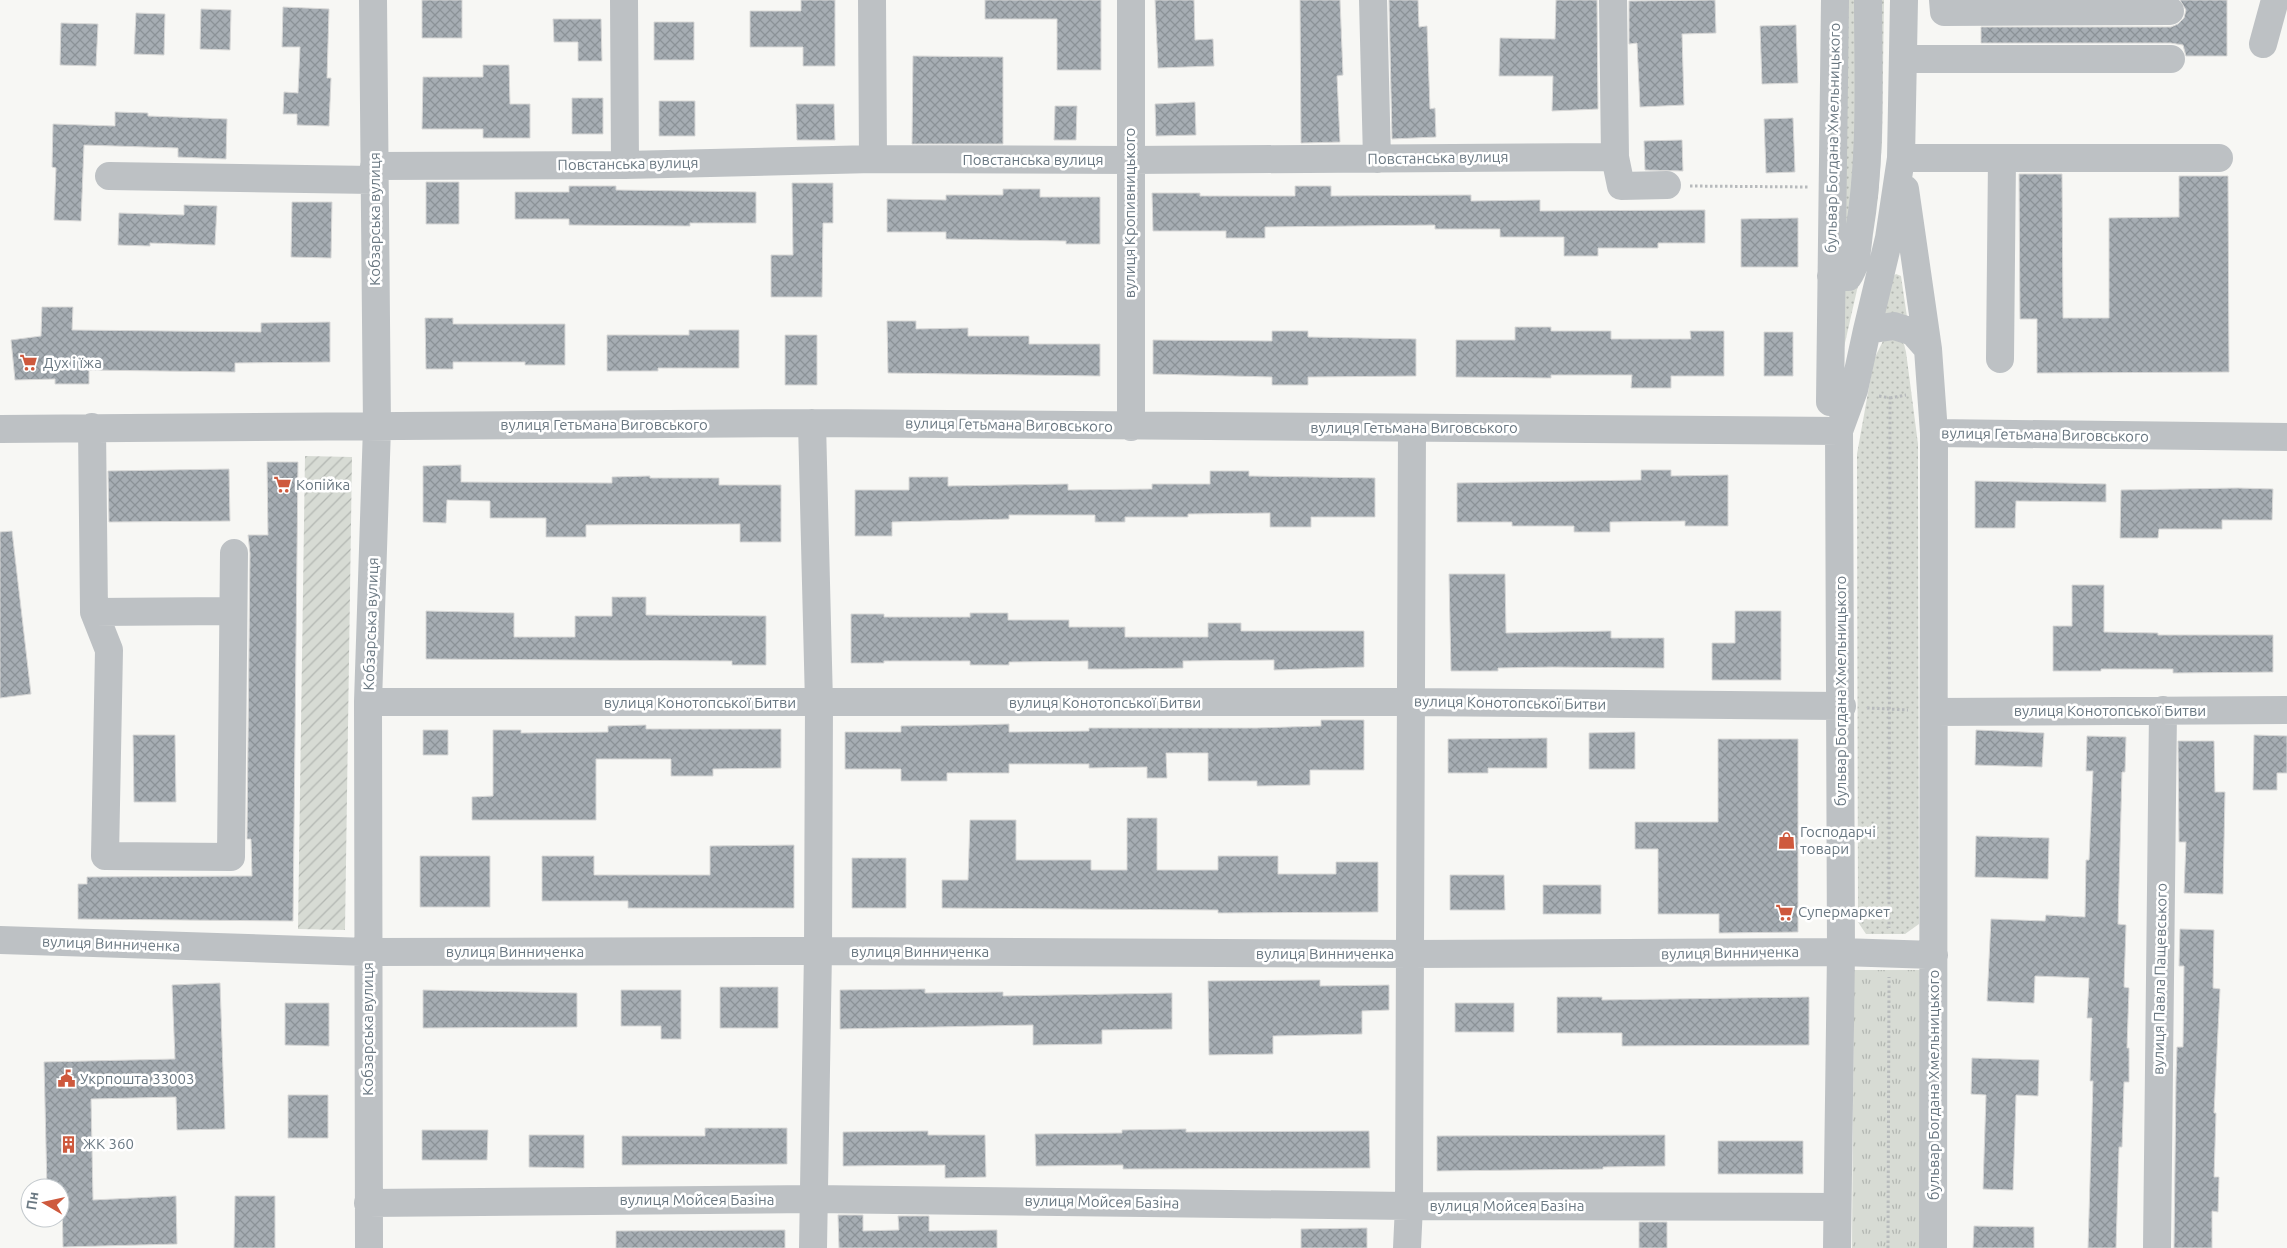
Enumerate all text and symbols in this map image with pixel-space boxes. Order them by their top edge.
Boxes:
street label: бульвар Богдана Хмельницького [1822,23,1843,253]
street label: вулиця Кропивницького [1121,128,1138,298]
street label: Повстанська вулиця [1367,148,1509,167]
street label: Повстанська вулиця [962,151,1104,168]
street label: Кобзарська вулиця [366,152,383,286]
street label: Повстанська вулиця [557,154,699,173]
supermarket icon: Дух і їжа [19,353,39,373]
place label: Дух і їжа [43,354,102,371]
street label: вулиця Гетьмана Виговського [905,414,1113,435]
street label: вулиця Гетьмана Виговського [500,416,708,433]
street label: вулиця Гетьмана Виговського [1310,419,1518,436]
street label: вулиця Гетьмана Виговського [1941,424,2149,445]
supermarket icon: Копійка [272,475,292,495]
place label: Копійка [296,476,350,493]
street label: Кобзарська вулиця [360,557,381,691]
street label: бульвар Богдана Хмельницького [1832,576,1849,806]
street label: вулиця Конотопської Битви [1414,692,1606,713]
street label: вулиця Конотопської Битви [604,694,796,711]
street label: вулиця Конотопської Битви [1009,694,1201,711]
street label: вулиця Конотопської Битви [2014,702,2206,719]
place label: Господарчі товари [1800,823,1876,857]
shop icon: Господарчі товари [1776,831,1796,851]
street label: вулиця Павла Пащевського [2149,883,2170,1075]
supermarket icon: Супермаркет [1774,902,1794,922]
place label: Супермаркет [1798,903,1890,920]
street label: вулиця Винниченка [42,933,180,954]
street label: вулиця Винниченка [446,943,584,960]
street label: вулиця Винниченка [851,943,989,960]
street label: вулиця Винниченка [1661,943,1799,962]
street label: вулиця Винниченка [1256,945,1394,962]
street label: Кобзарська вулиця [359,962,376,1096]
street label: бульвар Богдана Хмельницького [1925,970,1942,1200]
public building icon: Укрпошта 33003 [56,1069,76,1089]
place label: Укрпошта 33003 [80,1070,194,1087]
building icon: ЖК 360 [59,1134,79,1154]
place label: ЖК 360 [83,1135,134,1152]
north arrow [20,1178,70,1228]
text: Пн [23,1191,41,1211]
street label: вулиця Мойсея Базіна [620,1191,774,1208]
street label: вулиця Мойсея Базіна [1024,1192,1180,1211]
street label: вулиця Мойсея Базіна [1430,1197,1584,1214]

